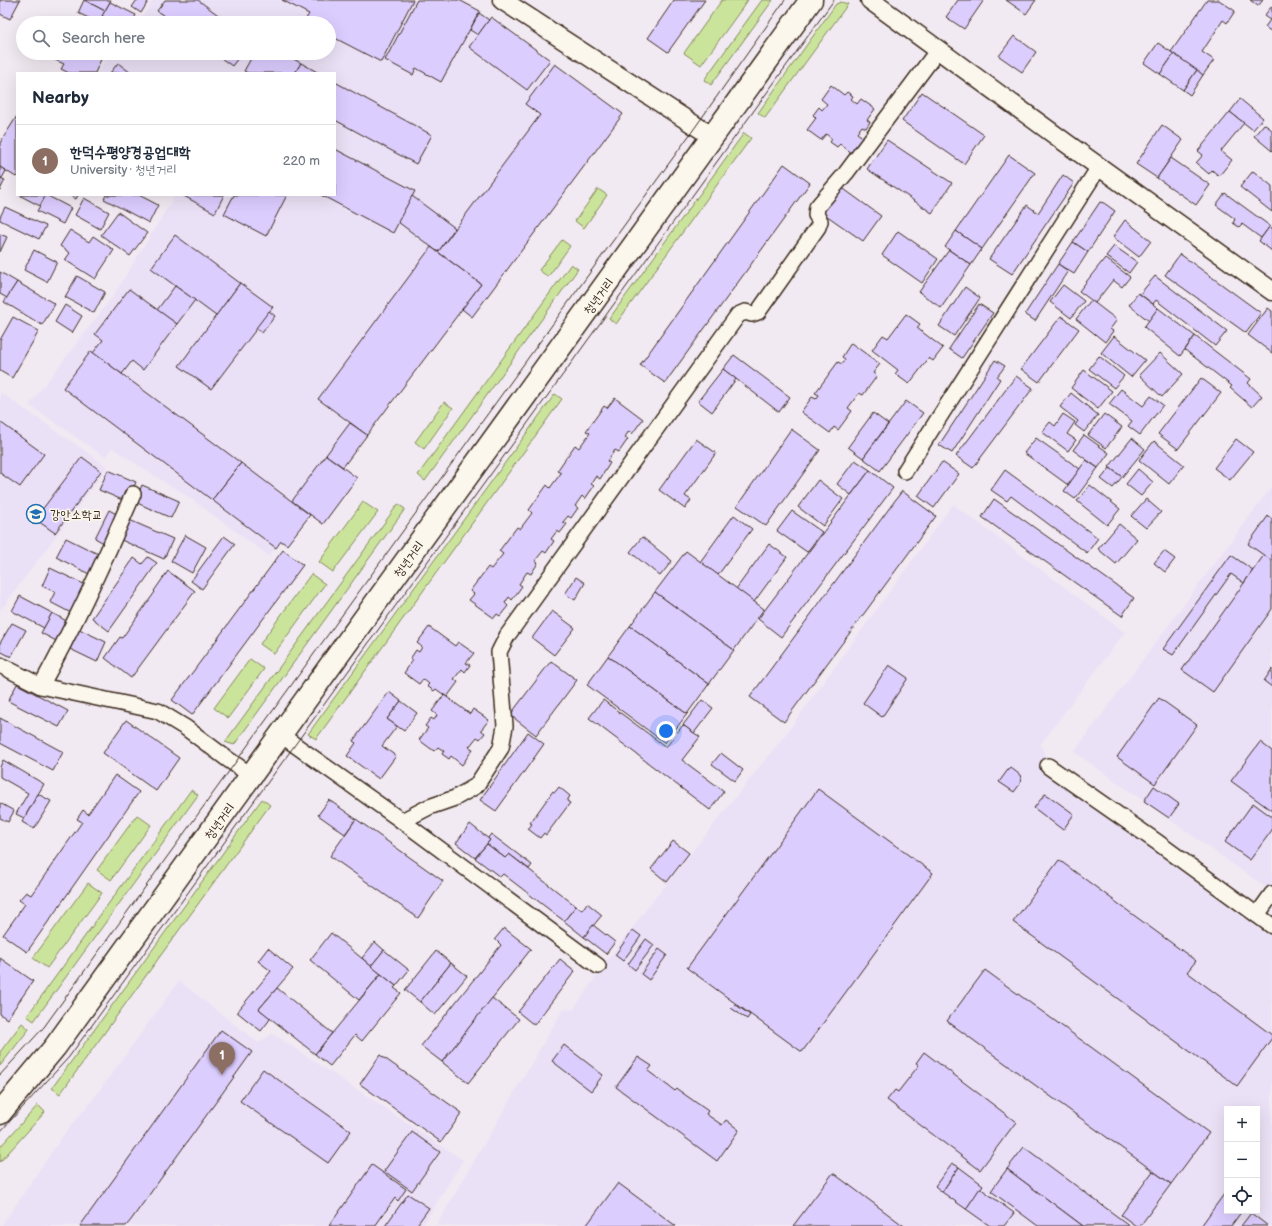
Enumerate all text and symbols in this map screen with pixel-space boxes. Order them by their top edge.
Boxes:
search box [16,16,336,60]
icon: search [30,27,52,49]
text: Search here [62,29,145,48]
text: Nearby [32,88,89,108]
text: 한덕수평양경공업대학 [70,143,191,162]
text: 1 [42,153,48,169]
text: 220 m [283,153,320,169]
text: University · 청년거리 [70,162,177,178]
street label: 청년거리 [580,275,618,318]
school or university icon: 강안소학교 [25,503,47,525]
place label: 강안소학교 [50,507,102,523]
street label: 청년거리 [390,538,428,581]
your location [656,721,676,741]
street label: 청년거리 [201,800,239,843]
pin: 1 [209,1042,235,1075]
map controls [1224,1106,1260,1214]
button: + [1224,1106,1260,1142]
button: − [1224,1142,1260,1178]
button: locate [1224,1178,1260,1214]

